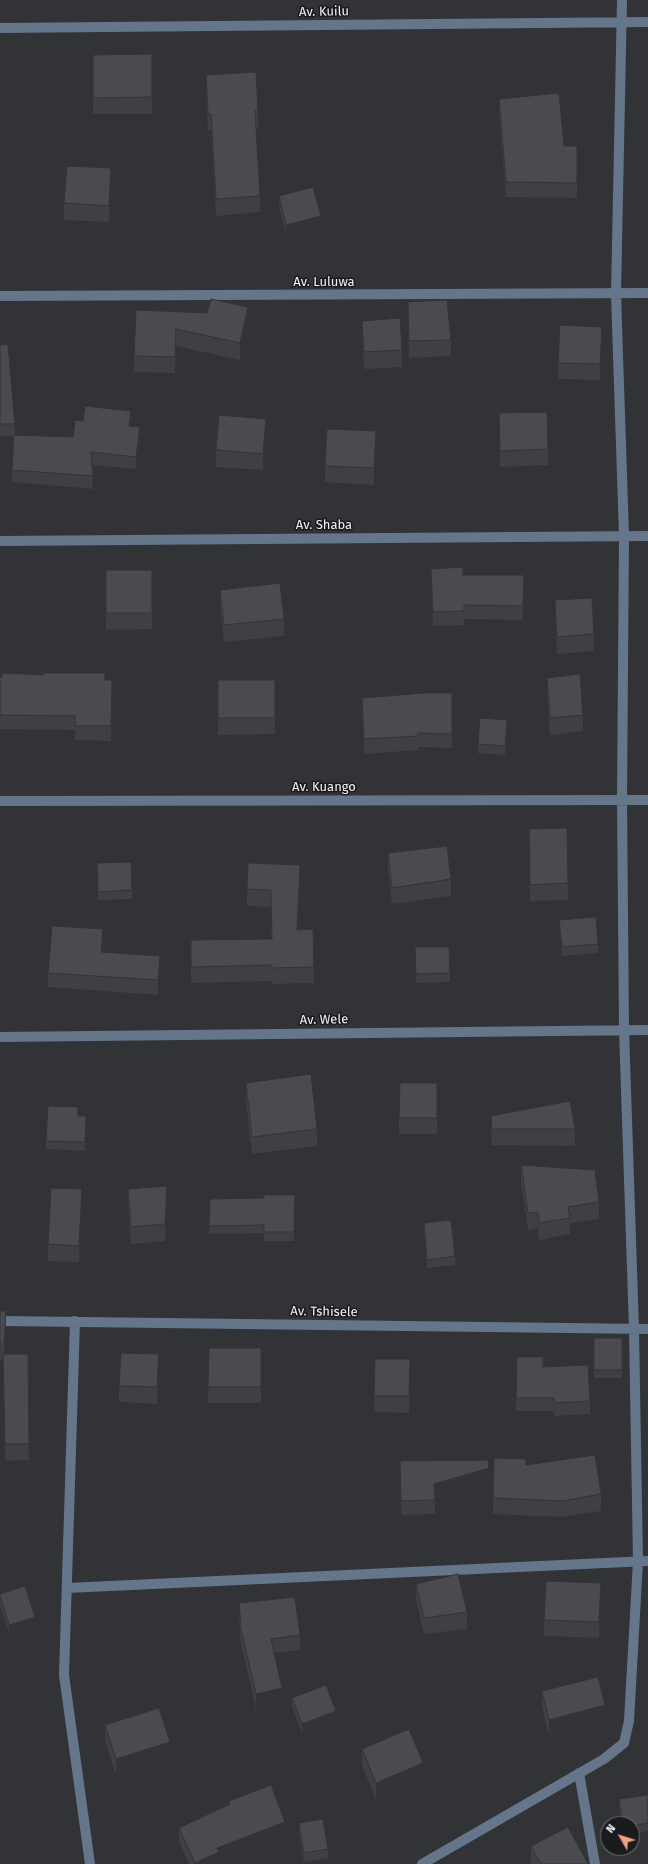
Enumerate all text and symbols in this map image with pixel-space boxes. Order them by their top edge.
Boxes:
street label: Av. Kuilu [299,4,349,20]
street label: Av. Luluwa [293,274,355,290]
street label: Av. Shaba [296,517,352,533]
street label: Av. Kuango [292,779,356,795]
street label: Av. Wele [300,1012,348,1028]
street label: Av. Tshisele [290,1304,358,1320]
north arrow [600,1816,640,1856]
text: N [604,1822,618,1836]

